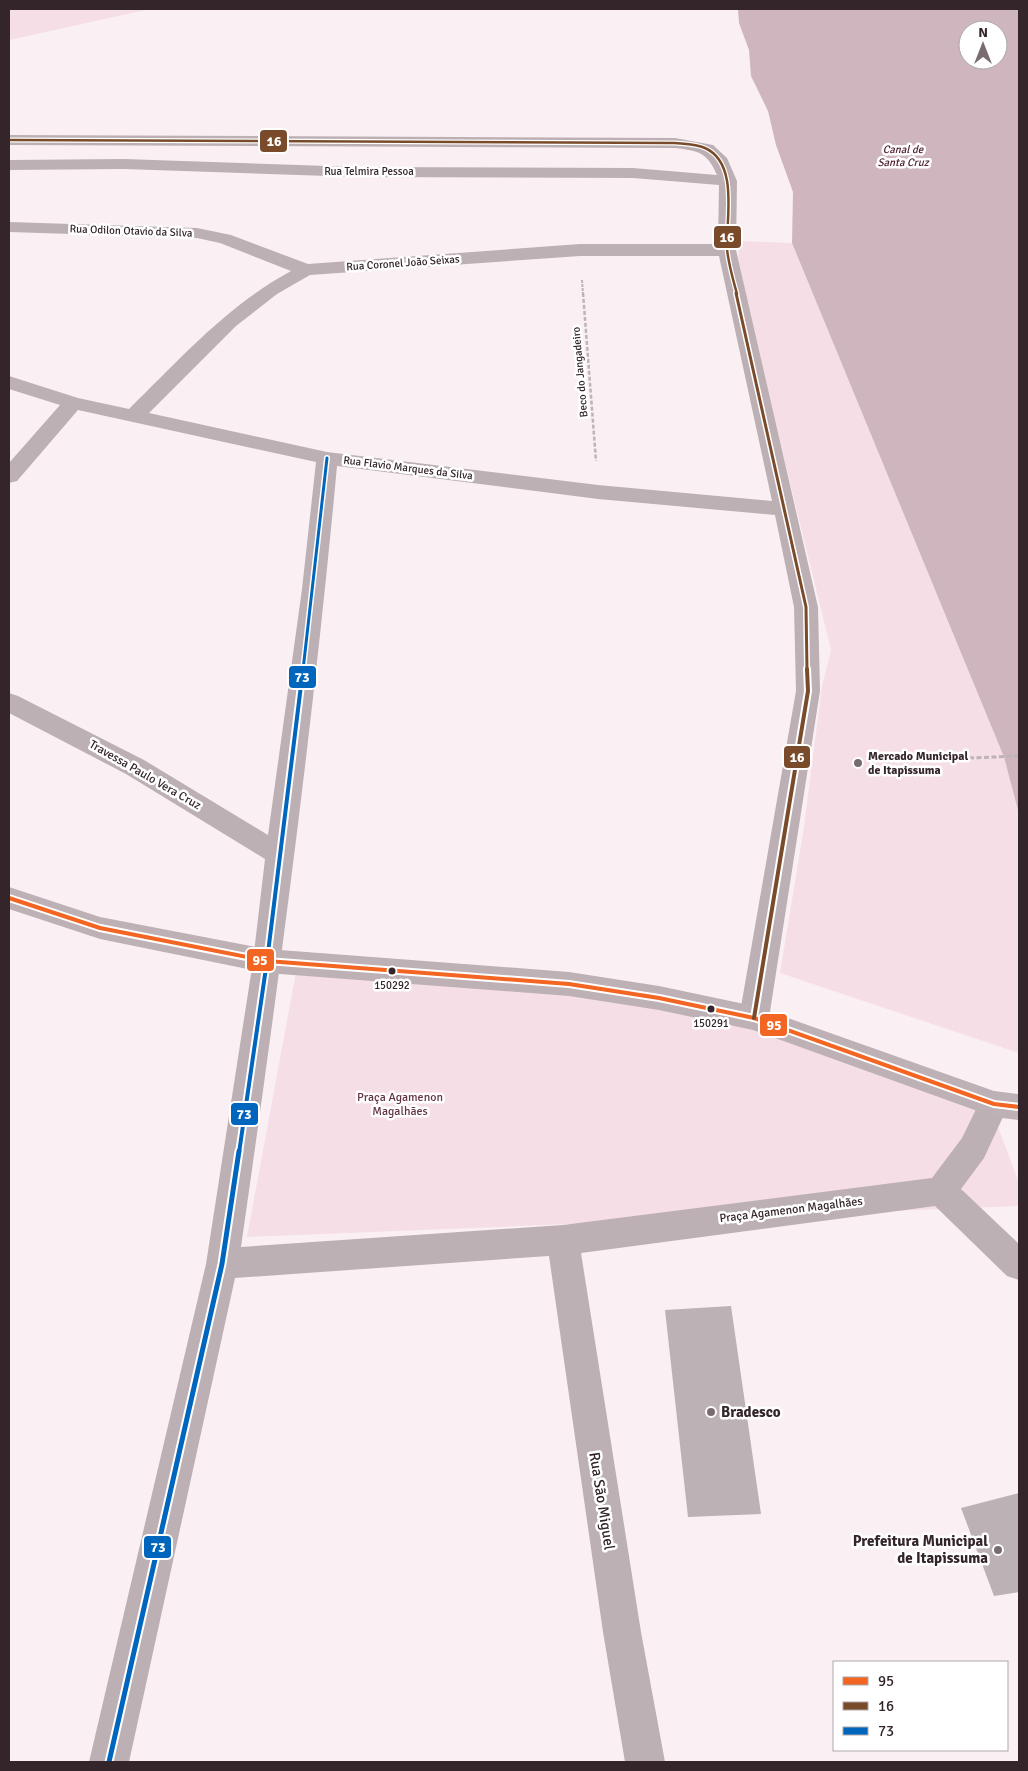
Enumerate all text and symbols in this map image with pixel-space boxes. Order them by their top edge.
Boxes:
north arrow [958,20,1008,70]
text: N [978,24,988,41]
line badge: 16 [259,129,288,153]
text: 16 [266,133,282,150]
water label: Canal de Santa Cruz [877,143,930,169]
street label: Rua Telmira Pessoa [324,165,414,178]
street label: Rua Odilon Otavio da Silva [69,222,193,240]
line badge: 16 [713,225,742,249]
text: 16 [719,229,735,246]
street label: Rua Coronel João Seixas [346,253,460,273]
street label: Beco do Jangadeiro [570,326,590,418]
street label: Rua Flavio Marques da Silva [343,454,474,482]
line badge: 73 [288,665,317,689]
text: 73 [294,669,310,686]
street label: Travessa Paulo Vera Cruz [86,737,204,813]
line badge: 16 [783,745,811,769]
text: 16 [789,749,805,766]
place label: Mercado Municipal de Itapissuma [868,749,968,778]
marker: Mercado Municipal de Itapissuma [852,757,864,769]
line badge: 95 [246,948,275,972]
text: 95 [252,952,268,969]
marker: 150292 [387,966,397,976]
place label: 150292 [374,979,410,992]
marker: 150291 [706,1004,716,1014]
line badge: 95 [759,1013,788,1037]
place label: 150291 [693,1017,729,1030]
text: 95 [766,1017,782,1034]
park label: Praça Agamenon Magalhães [357,1090,443,1119]
line badge: 73 [230,1102,259,1126]
text: 73 [236,1106,252,1123]
street label: Praça Agamenon Magalhães [719,1194,863,1226]
place label: Bradesco [721,1403,781,1421]
marker: Bradesco [705,1406,717,1418]
street label: Rua São Miguel [585,1451,619,1551]
place label: Prefeitura Municipal de Itapissuma [853,1532,988,1567]
line badge: 73 [143,1535,172,1559]
text: 73 [150,1539,166,1556]
marker: Prefeitura Municipal de Itapissuma [992,1544,1004,1556]
legend [833,1661,1008,1751]
text: 95 [878,1672,894,1690]
text: 16 [878,1697,894,1715]
text: 73 [878,1722,894,1740]

